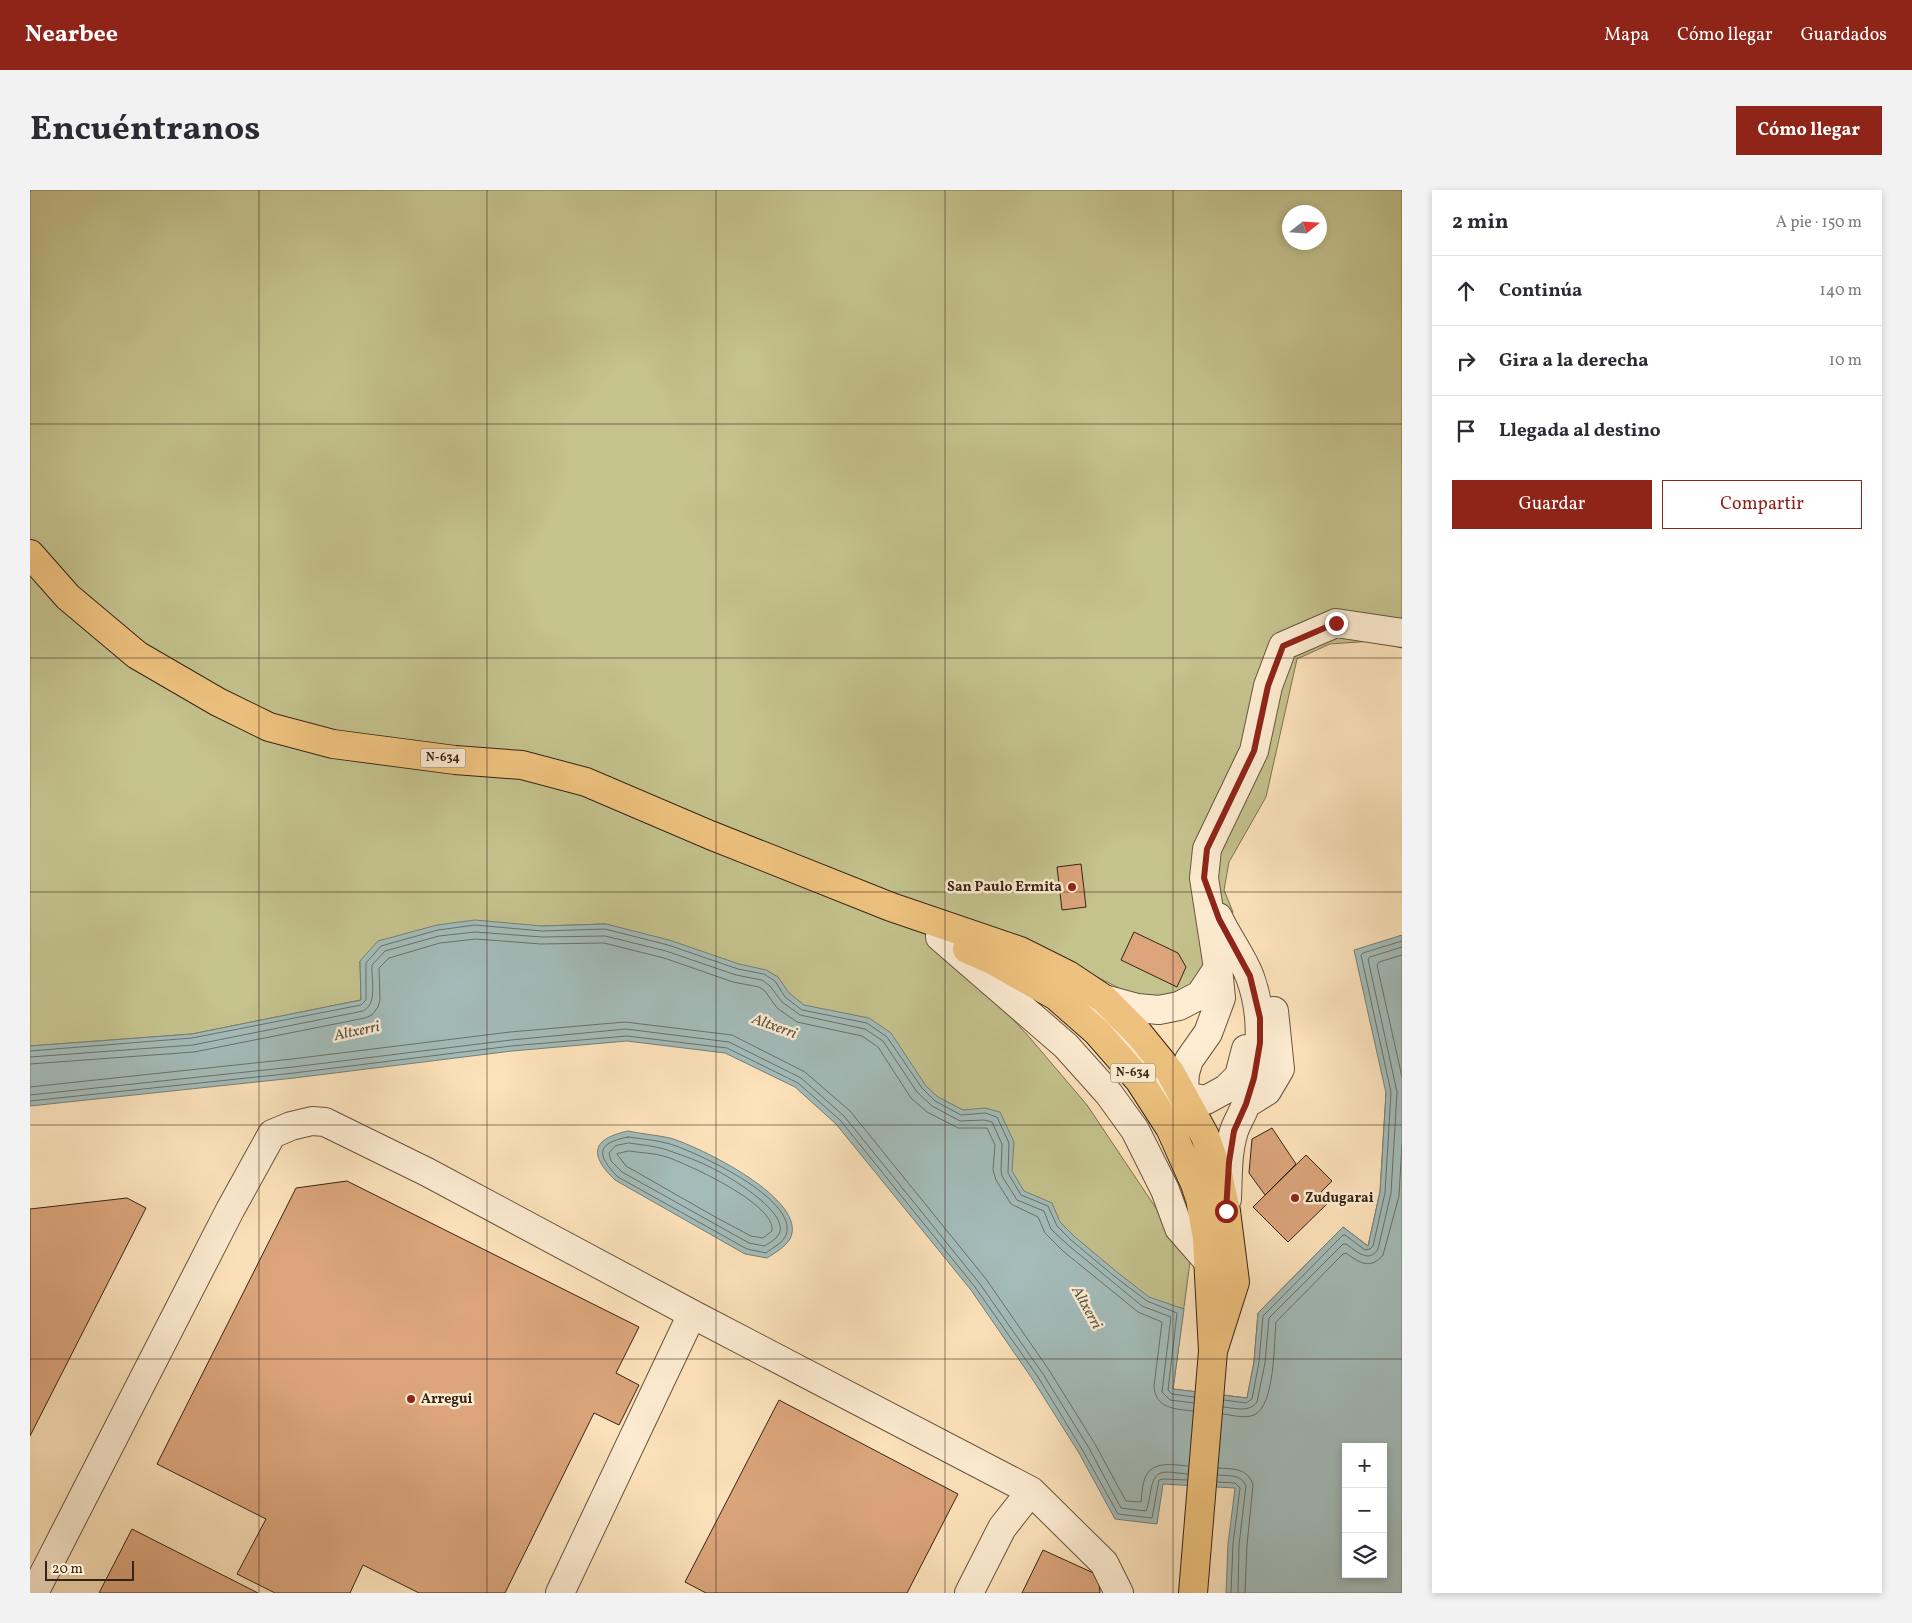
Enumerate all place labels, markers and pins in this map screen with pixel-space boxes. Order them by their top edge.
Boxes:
place label: San Paulo Ermita [947,878,1062,897]
marker: San Paulo Ermita [1066,881,1078,893]
place label: Zudugarai [1305,1189,1374,1208]
marker: Zudugarai [1289,1192,1301,1204]
place label: Arregui [421,1390,473,1409]
marker: Arregui [405,1393,417,1405]

